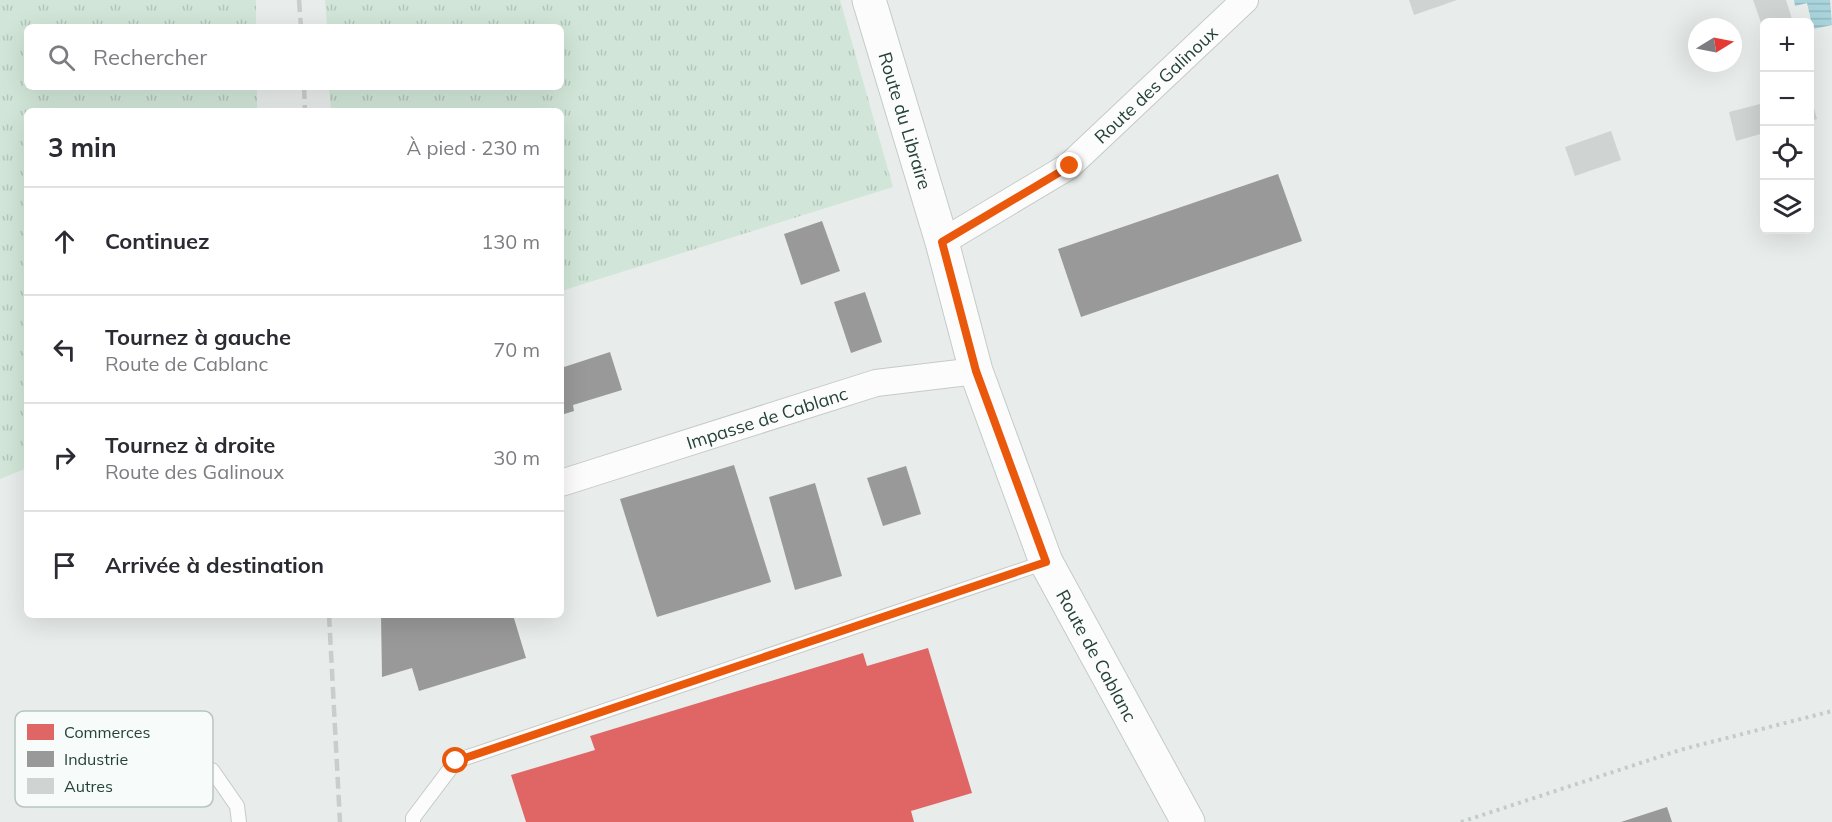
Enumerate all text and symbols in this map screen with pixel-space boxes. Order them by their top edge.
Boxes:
north arrow [1688,18,1742,72]
map controls [1760,18,1814,234]
button: + [1760,18,1814,72]
street label: Route des Galinoux [1089,20,1222,148]
search box [24,24,564,90]
icon: search [45,41,78,74]
text: Rechercher [93,43,207,71]
street label: Route du Libraire [874,49,937,192]
button: − [1760,72,1814,126]
button: locate [1760,126,1814,180]
text: 3 min [48,131,117,164]
text: À pied · 230 m [407,135,540,160]
route end [1056,152,1082,178]
button: layers [1760,180,1814,234]
icon: ahead [48,225,81,258]
text: Continuez [105,227,210,255]
text: 130 m [481,229,540,254]
text: Tournez à gauche [105,323,291,351]
icon: left [48,333,81,366]
text: 70 m [493,337,540,362]
text: Route de Cablanc [105,351,268,376]
street label: Impasse de Cablanc [683,381,851,454]
text: Tournez à droite [105,431,275,459]
icon: right [48,441,81,474]
text: 30 m [493,445,540,470]
text: Route des Galinoux [105,459,284,484]
icon: arrive [48,549,81,582]
text: Arrivée à destination [105,551,324,579]
street label: Route de Cablanc [1052,585,1142,726]
legend [15,711,213,807]
text: Commerces [64,722,150,742]
route start [442,747,468,773]
text: Industrie [64,749,128,769]
text: Autres [64,776,113,796]

